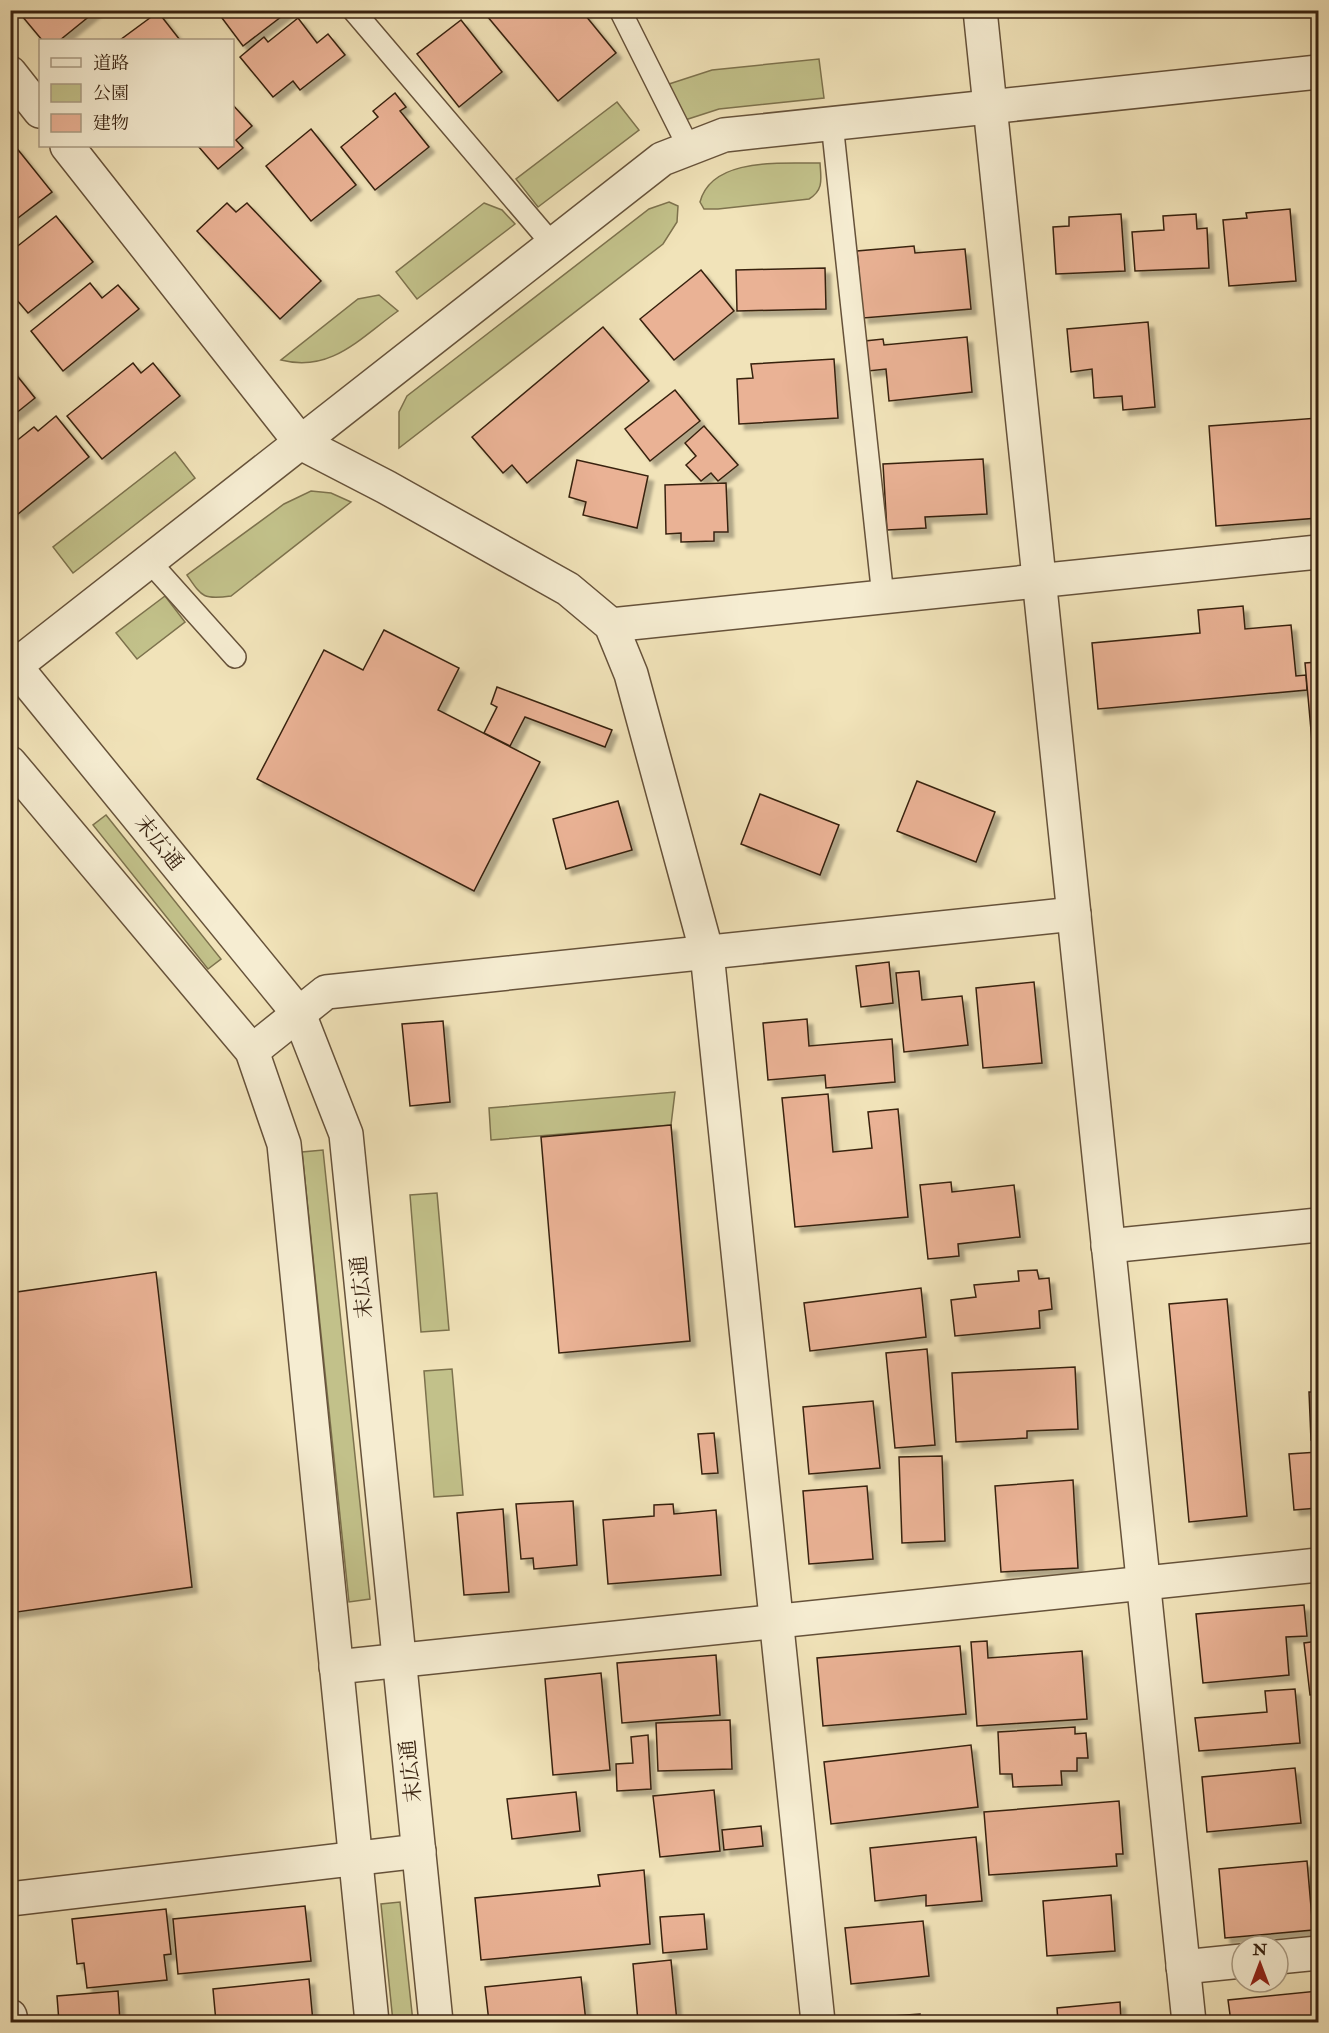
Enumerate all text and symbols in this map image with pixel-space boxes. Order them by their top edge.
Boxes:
legend [39,39,234,147]
text: 道路 [93,52,129,75]
text: 公園 [93,82,129,105]
text: 建物 [93,112,129,135]
street label: 末広通 [129,810,189,876]
street label: 末広通 [345,1254,379,1320]
street label: 末広通 [394,1738,428,1804]
north arrow [1230,1934,1290,1994]
text: N [1252,1940,1268,1960]

